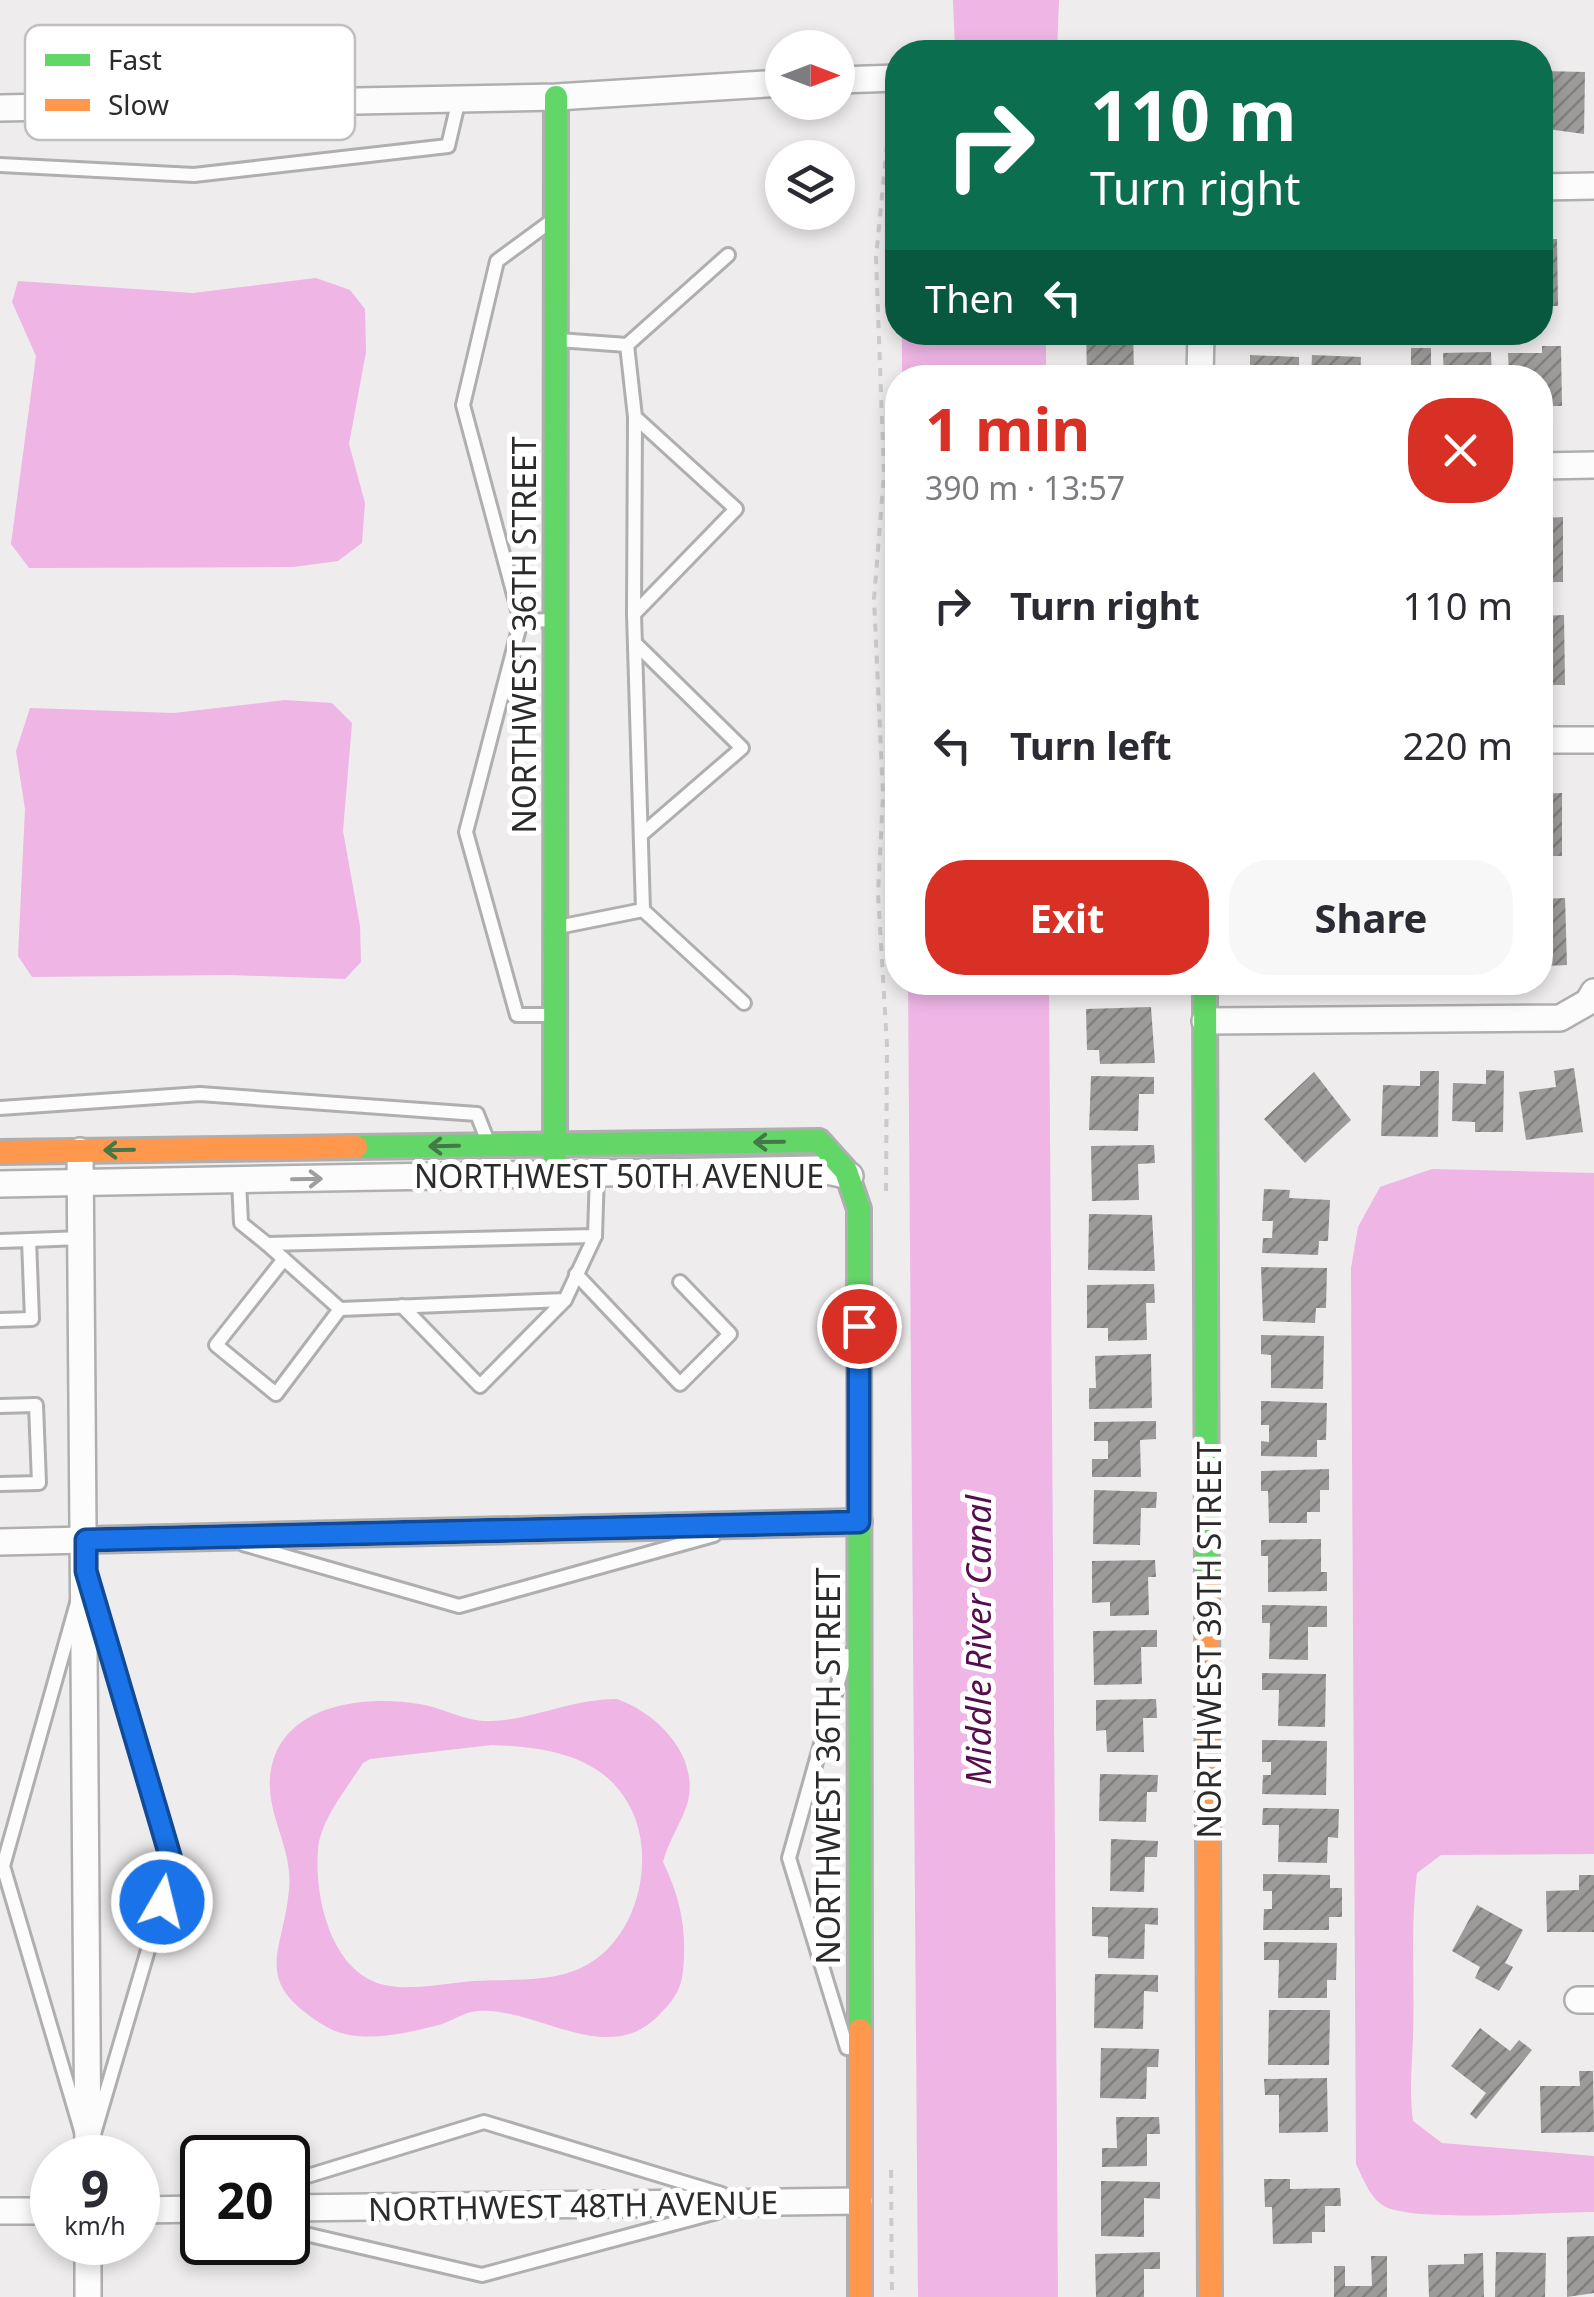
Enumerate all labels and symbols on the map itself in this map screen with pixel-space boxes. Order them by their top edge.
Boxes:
legend [25,25,355,140]
north arrow [765,30,855,120]
text: Fast [108,40,162,78]
text: Slow [108,85,169,123]
street label: NORTHWEST 36TH STREET [502,436,545,834]
one-way arrow [754,1132,786,1152]
one-way arrow [429,1136,462,1156]
one-way arrow [104,1141,136,1160]
street label: NORTHWEST 50TH AVENUE [414,1154,824,1197]
one-way arrow [291,1169,323,1188]
pin [817,1284,902,1369]
street label: NORTHWEST 39TH STREET [1187,1441,1230,1839]
water label: Middle River Canal [954,1494,1001,1785]
street label: NORTHWEST 36TH STREET [806,1567,849,1965]
position arrow [110,1850,214,1954]
speed limit sign: 20 [180,2135,310,2265]
street label: NORTHWEST 48TH AVENUE [368,2180,778,2230]

